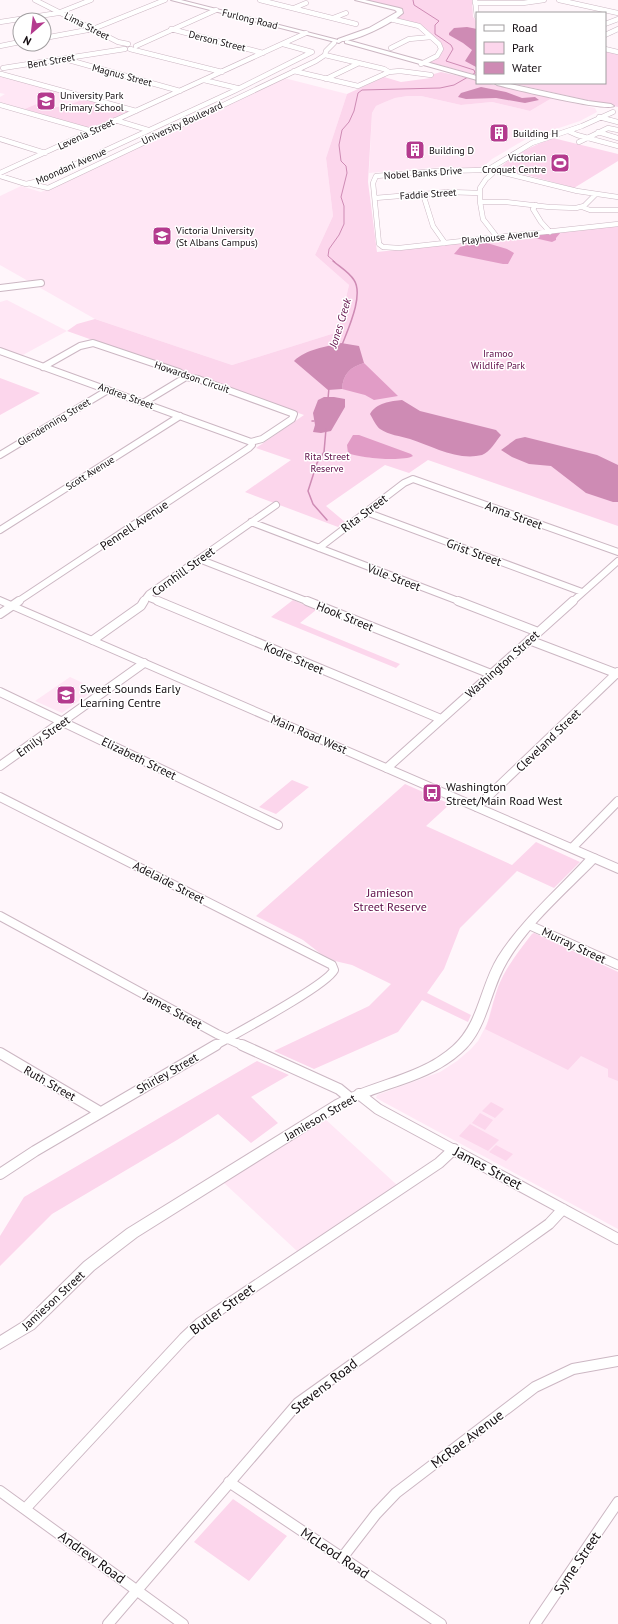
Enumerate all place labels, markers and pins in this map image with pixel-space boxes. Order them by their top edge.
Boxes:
place label: University Park Primary School [60,89,124,114]
school or university icon: University Park Primary School [35,90,57,112]
building icon: Building H [488,122,510,144]
place label: Building H [513,127,558,140]
building icon: Building D [404,139,426,161]
place label: Building D [429,144,474,157]
place label: Victorian Croquet Centre [482,151,546,176]
sports icon: Victorian Croquet Centre [549,152,571,174]
place label: Victoria University (St Albans Campus) [175,224,258,249]
school or university icon: Victoria University (St Albans Campus) [151,225,173,247]
place label: Sweet Sounds Early Learning Centre [80,681,181,710]
school or university icon: Sweet Sounds Early Learning Centre [55,684,77,706]
place label: Washington Street/Main Road West [446,779,562,808]
bus stop icon: Washington Street/Main Road West [421,782,443,804]

